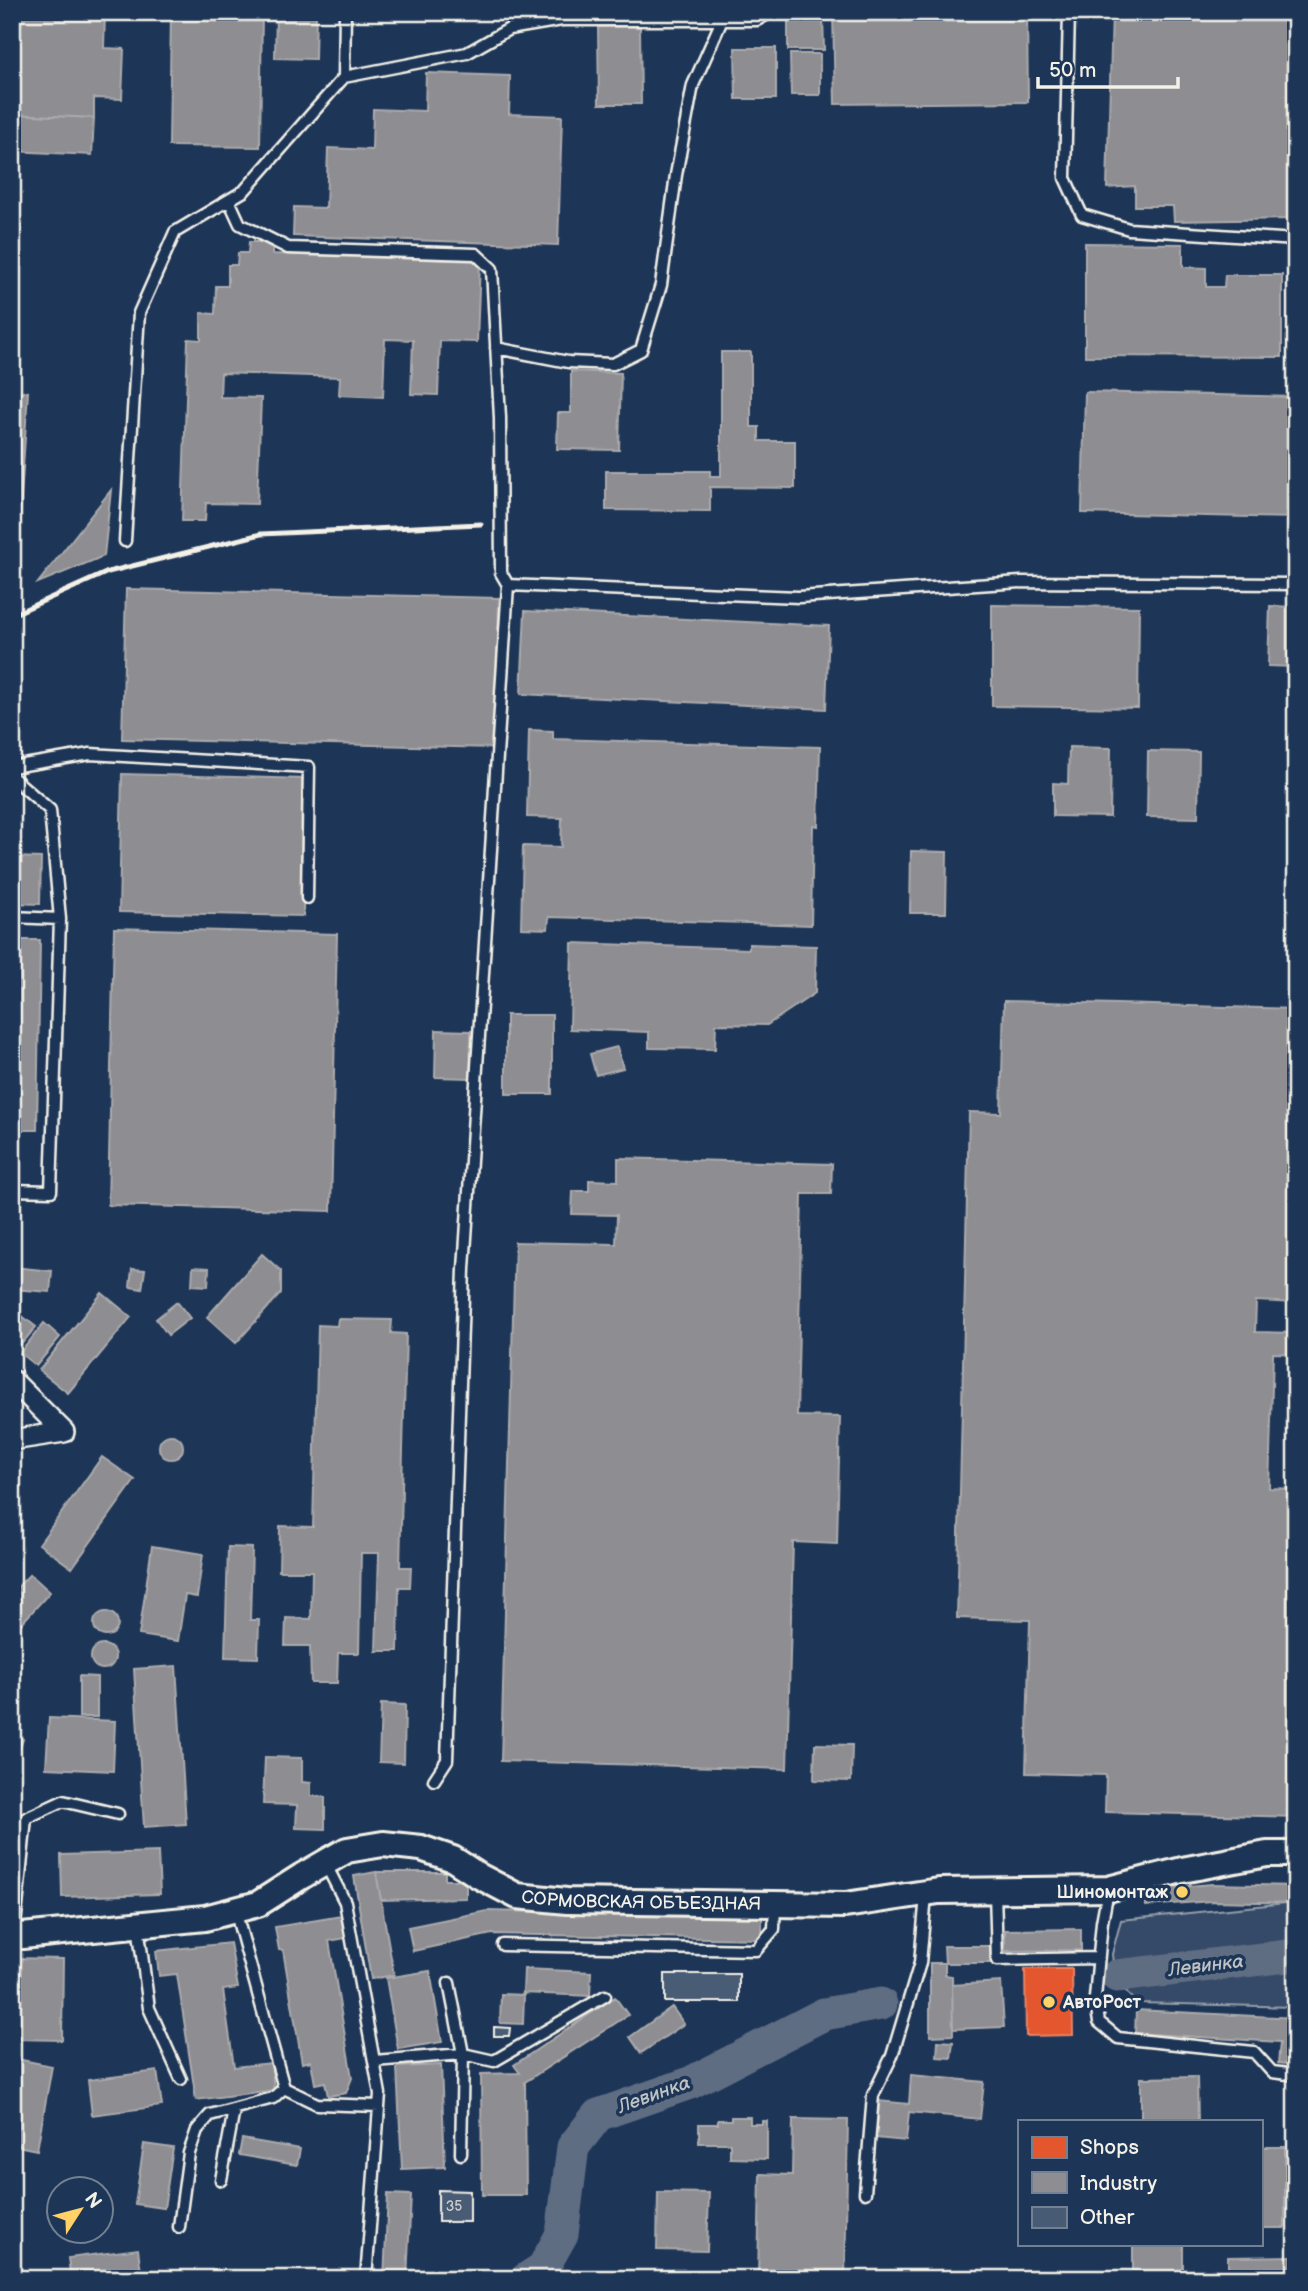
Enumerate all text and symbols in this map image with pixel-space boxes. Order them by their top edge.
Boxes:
scale bar [1038,46,1178,90]
text: 50 m [1049,58,1096,83]
place label: Шиномонтаж [1056,1882,1168,1903]
marker: Шиномонтаж [1174,1884,1190,1900]
street label: СОРМОВСКАЯ ОБЪЕЗДНАЯ [521,1886,761,1914]
water label: Левинка [1166,1950,1245,1982]
place label: АвтоРост [1062,1992,1142,2013]
marker: АвтоРост [1041,1994,1057,2010]
water label: Левинка [614,2071,693,2119]
legend [1018,2120,1262,2246]
text: Shops [1080,2135,1139,2160]
text: Industry [1080,2171,1158,2196]
north arrow [46,2176,116,2246]
text: N [79,2188,106,2213]
house number: 35 [446,2198,462,2215]
text: Other [1080,2205,1135,2230]

